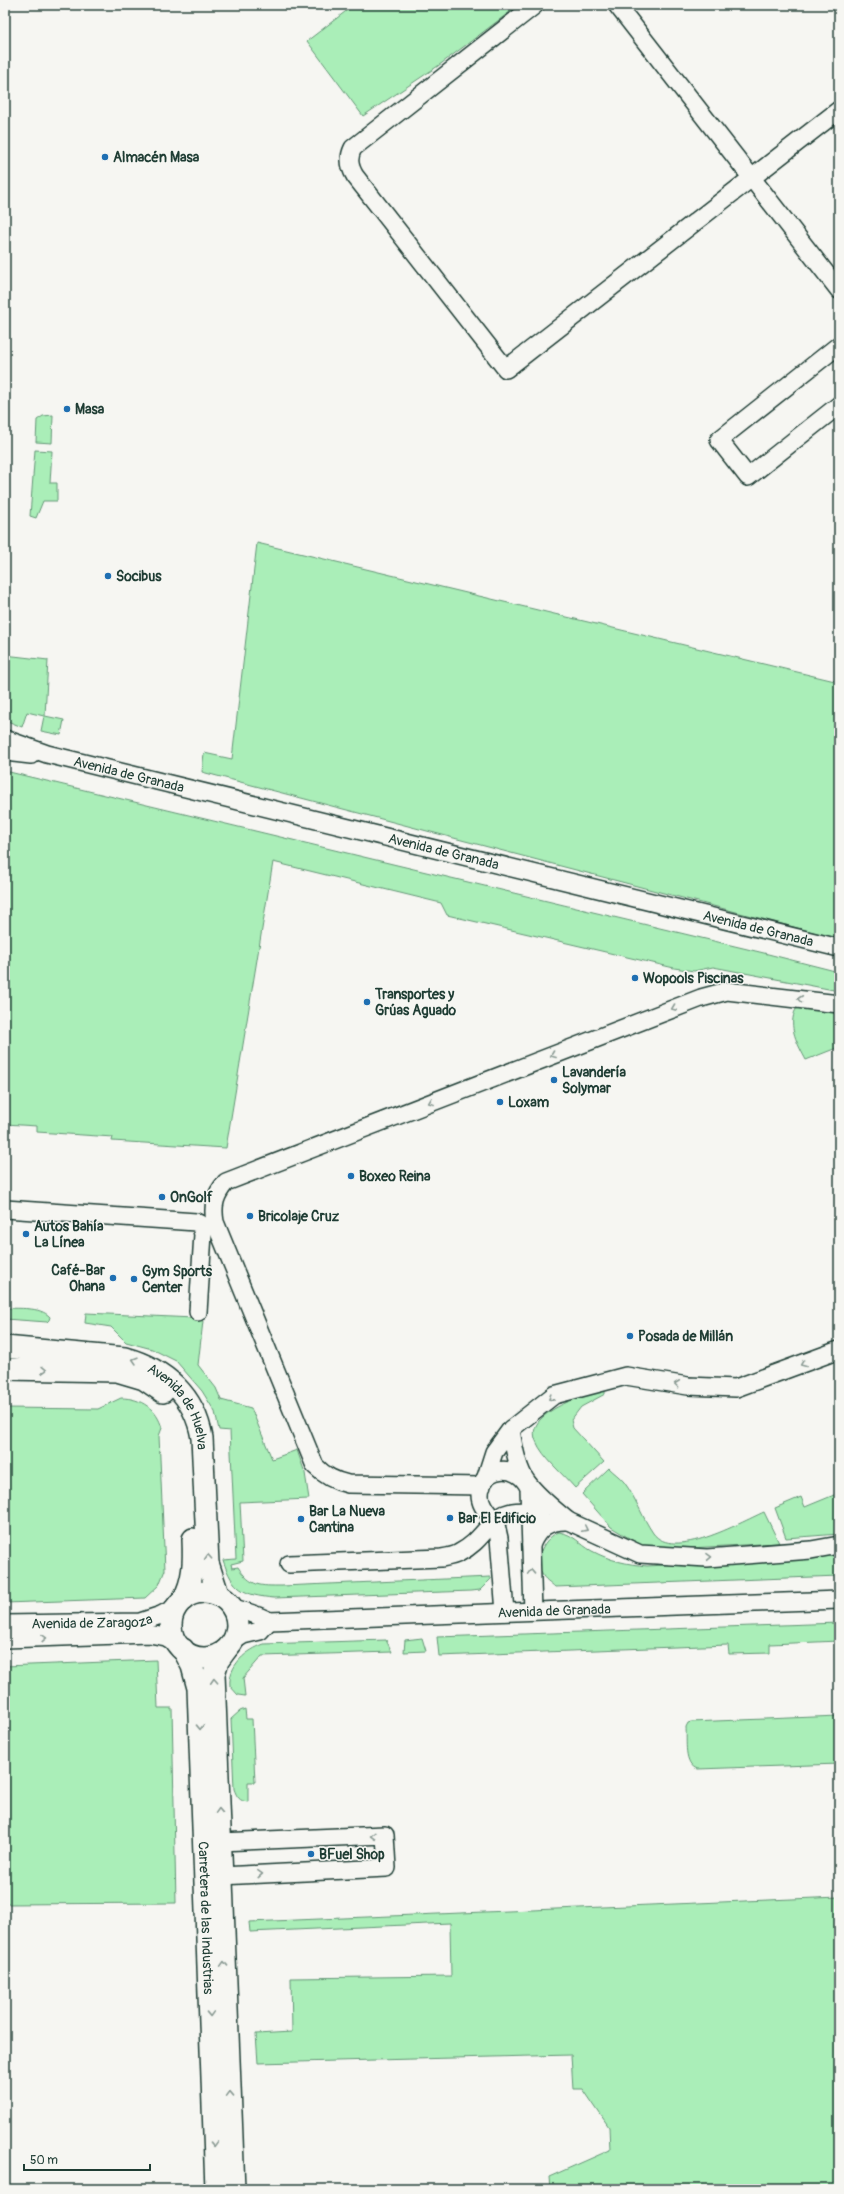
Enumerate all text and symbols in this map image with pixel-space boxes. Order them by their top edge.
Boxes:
place label: Almacén Masa [113,149,200,166]
marker: Almacén Masa [100,152,110,162]
place label: Masa [75,401,105,418]
marker: Masa [62,404,72,414]
place label: Socibus [116,568,162,585]
marker: Socibus [103,571,113,581]
street label: Avenida de Granada [72,753,186,796]
street label: Avenida de Granada [387,830,501,873]
street label: Avenida de Granada [701,907,815,950]
place label: Wopools Piscinas [643,970,744,987]
marker: Wopools Piscinas [630,973,640,983]
place label: Transportes y Grúas Aguado [374,986,457,1019]
one-way arrow [797,995,803,1004]
marker: Transportes y Grúas Aguado [362,997,372,1007]
one-way arrow [670,1004,677,1012]
one-way arrow [549,1051,556,1059]
place label: Lavandería Solymar [562,1064,627,1097]
marker: Lavandería Solymar [549,1075,559,1085]
place label: Loxam [508,1094,550,1111]
marker: Loxam [495,1097,505,1107]
one-way arrow [428,1098,435,1106]
place label: Boxeo Reina [359,1168,431,1185]
marker: Boxeo Reina [346,1171,356,1181]
place label: OnGolf [170,1189,213,1206]
marker: OnGolf [157,1192,167,1202]
place label: Bricolaje Cruz [258,1208,340,1225]
marker: Bricolaje Cruz [245,1211,255,1221]
place label: Autos Bahía La Línea [34,1218,104,1251]
marker: Autos Bahía La Línea [21,1229,31,1239]
place label: Café-Bar Ohana [51,1262,106,1295]
place label: Gym Sports Center [142,1263,213,1296]
marker: Café-Bar Ohana [108,1273,118,1283]
marker: Gym Sports Center [129,1274,139,1284]
place label: Posada de Millán [638,1328,733,1345]
marker: Posada de Millán [625,1331,635,1341]
one-way arrow [131,1357,138,1365]
street label: Avenida de Huelva [145,1360,211,1450]
one-way arrow [799,1360,806,1368]
one-way arrow [41,1366,47,1374]
one-way arrow [674,1380,680,1389]
one-way arrow [548,1393,555,1401]
place label: Bar La Nueva Cantina [309,1503,386,1536]
place label: Bar El Edificio [458,1510,537,1527]
marker: Bar El Edificio [445,1513,455,1523]
marker: Bar La Nueva Cantina [296,1514,306,1524]
one-way arrow [580,1525,588,1532]
one-way arrow [706,1553,712,1562]
one-way arrow [203,1554,212,1560]
one-way arrow [527,1569,535,1575]
street label: Avenida de Granada [497,1600,611,1622]
street label: Avenida de Zaragoza [31,1610,155,1633]
one-way arrow [41,1634,47,1642]
one-way arrow [210,1678,218,1684]
one-way arrow [195,1724,204,1730]
one-way arrow [214,1808,223,1814]
one-way arrow [370,1831,376,1840]
street label: Carretera de las Industrias [195,1841,217,1995]
place label: BFuel Shop [319,1846,385,1863]
marker: BFuel Shop [306,1849,316,1859]
one-way arrow [257,1870,263,1878]
one-way arrow [220,1961,229,1967]
one-way arrow [205,2011,214,2017]
one-way arrow [225,2091,234,2097]
one-way arrow [210,2141,219,2147]
scale bar [24,2146,150,2172]
text: 50 m [30,2153,58,2168]

